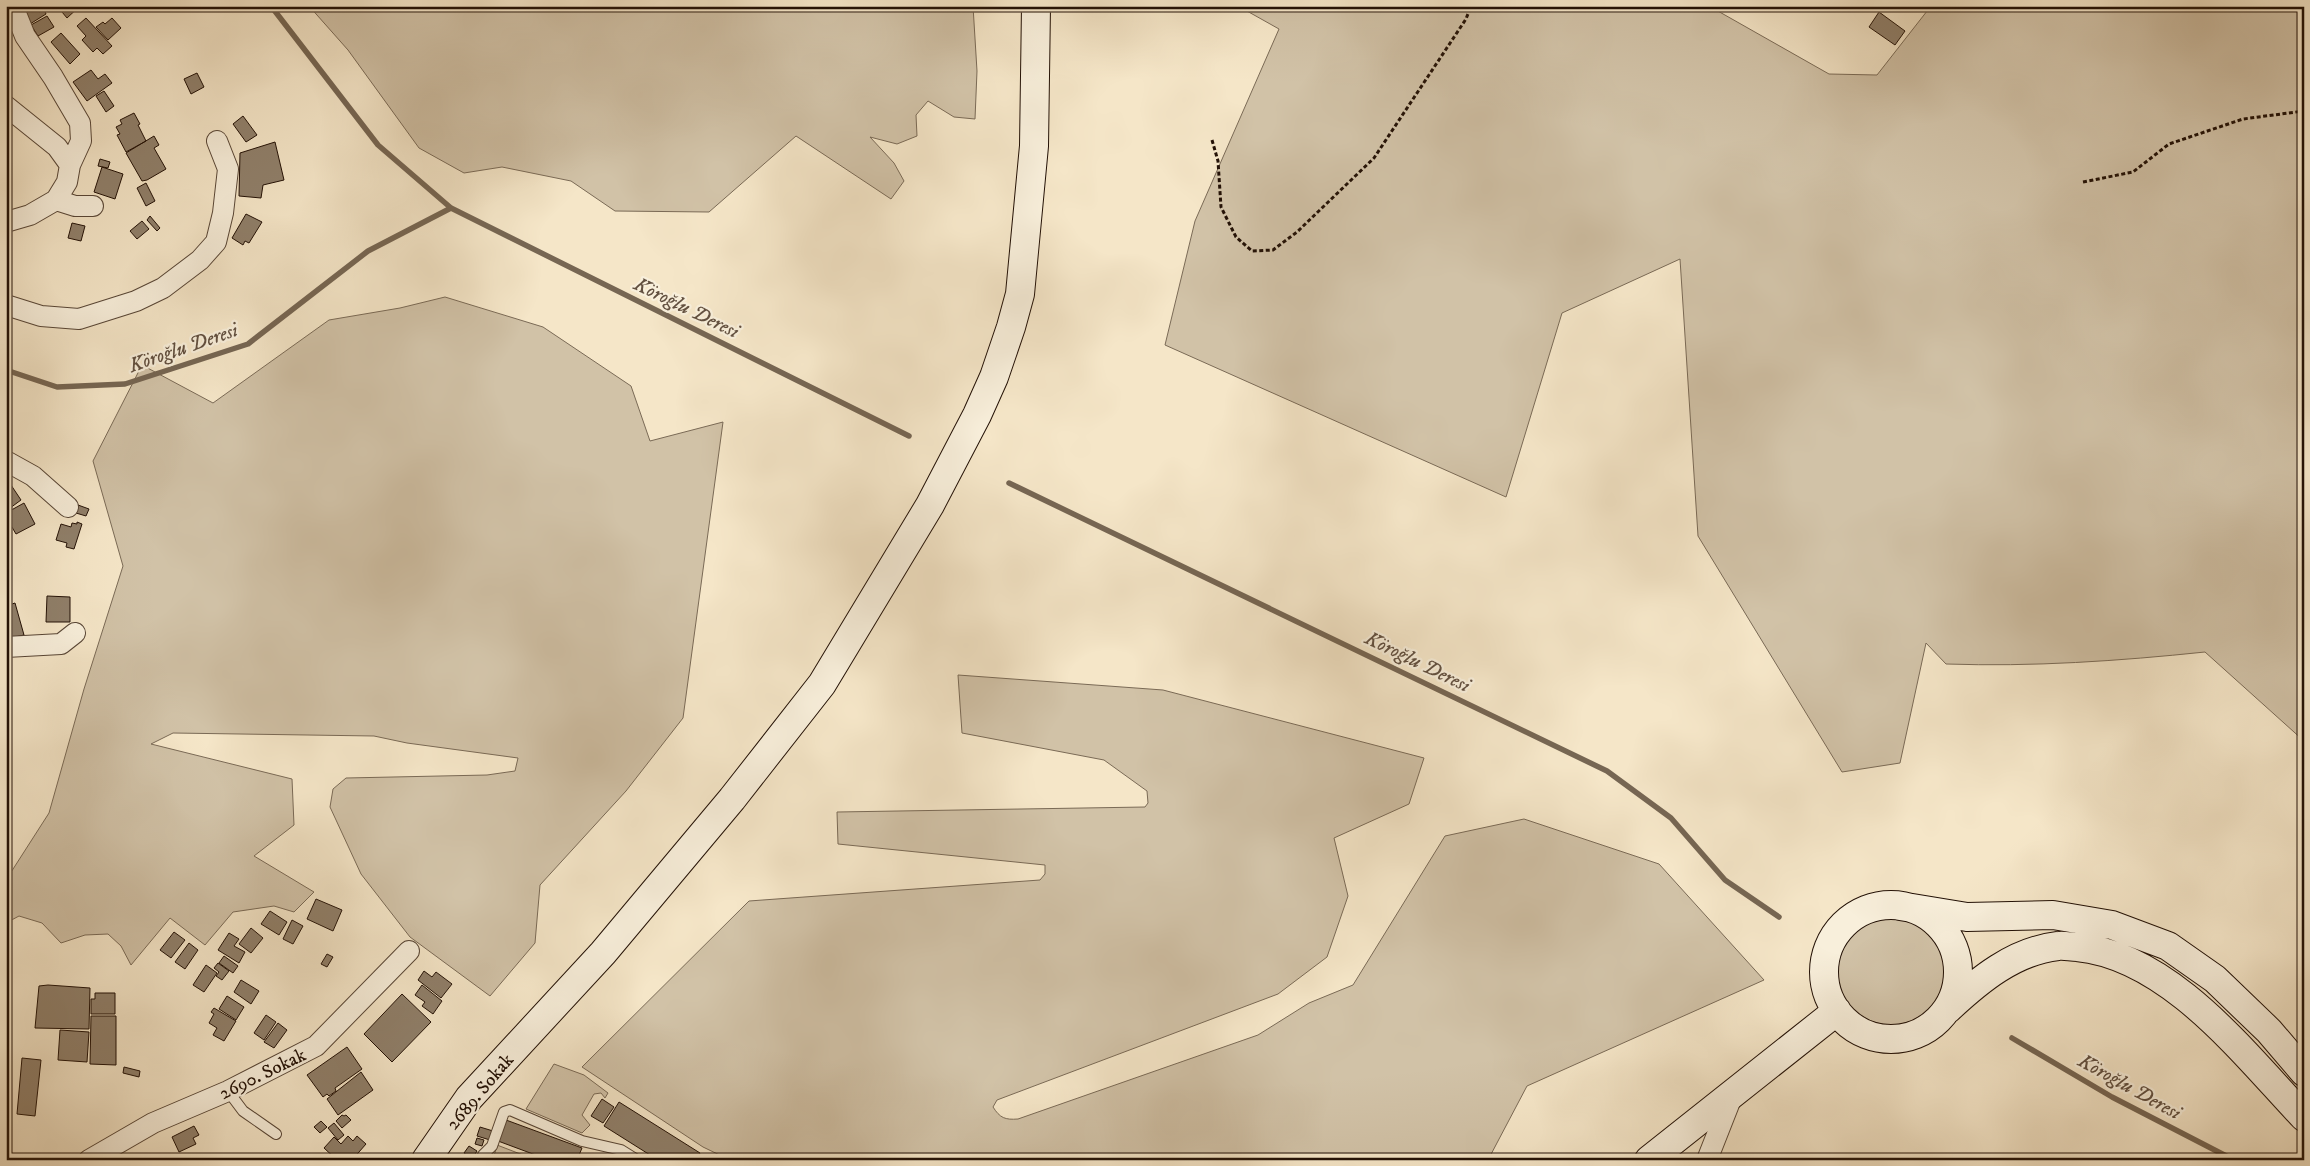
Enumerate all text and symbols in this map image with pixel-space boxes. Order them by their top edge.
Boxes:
water label: Köroğlu Deresi [629,272,744,345]
water label: Köroğlu Deresi [125,318,243,379]
water label: Köroğlu Deresi [1360,626,1475,699]
street label: 2690. Sokak [216,1043,310,1105]
water label: Köroğlu Deresi [2073,1048,2187,1127]
street label: 2689. Sokak [442,1049,519,1135]

